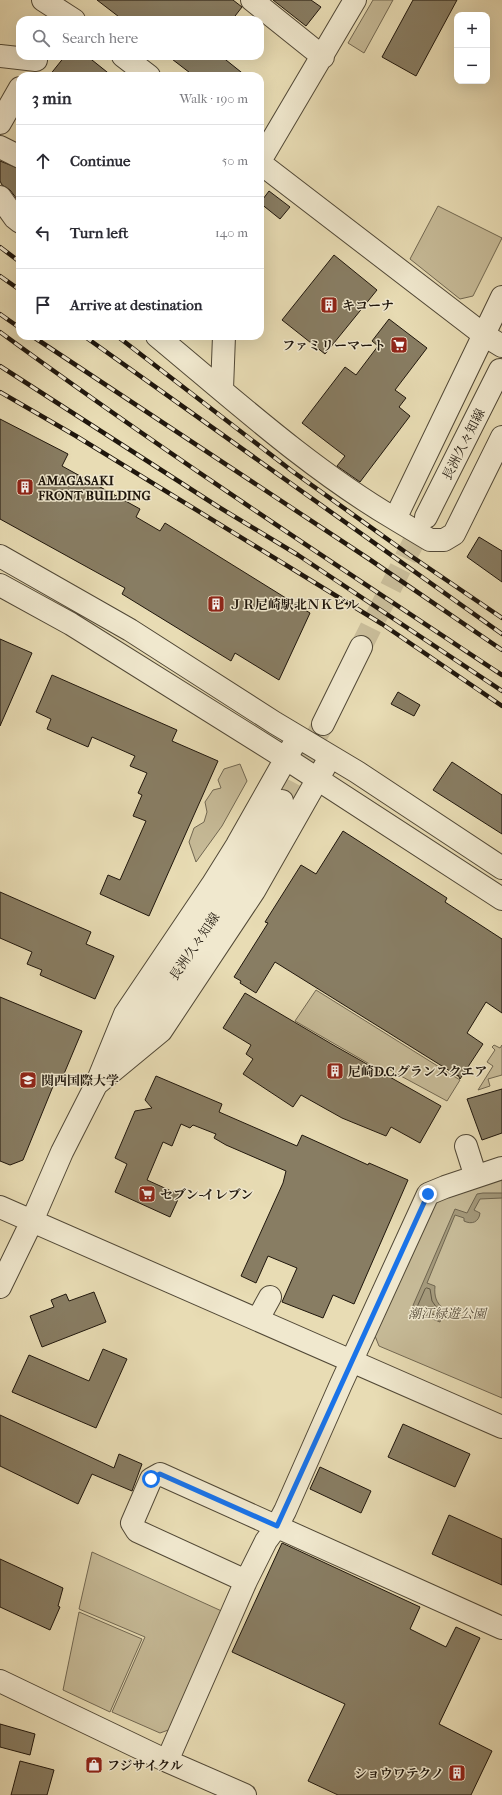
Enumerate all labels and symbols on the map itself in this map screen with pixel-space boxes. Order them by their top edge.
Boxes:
building icon: キコーナ [319,295,339,315]
place label: キコーナ [342,298,394,313]
supermarket icon: ファミリーマート [389,335,409,355]
place label: ファミリーマート [282,338,386,353]
street label: 長洲久々知線 [439,406,488,482]
place label: AMAGASAKI FRONT BUILDING [37,473,151,503]
building icon: AMAGASAKI FRONT BUILDING [15,477,35,497]
building icon: ＪＲ尼崎駅北ＮＫビル [206,594,226,614]
place label: ＪＲ尼崎駅北ＮＫビル [229,597,359,612]
street label: 長洲久々知線 [166,910,222,983]
building icon: 尼崎D.C.グランスクエア [325,1061,345,1081]
place label: 尼崎D.C.グランスクエア [348,1064,487,1079]
school or university icon: 関西国際大学 [18,1070,38,1090]
place label: 関西国際大学 [41,1073,119,1088]
supermarket icon: セブン-イレブン [137,1184,157,1204]
route end [419,1185,437,1203]
place label: セブン-イレブン [160,1187,253,1202]
park label: 潮江緑遊公園 [408,1306,488,1321]
route start [142,1470,160,1488]
shop icon: フジサイクル [84,1755,104,1775]
place label: フジサイクル [107,1758,183,1773]
building icon: ショウワテクノ [447,1763,467,1783]
place label: ショウワテクノ [354,1766,444,1781]

